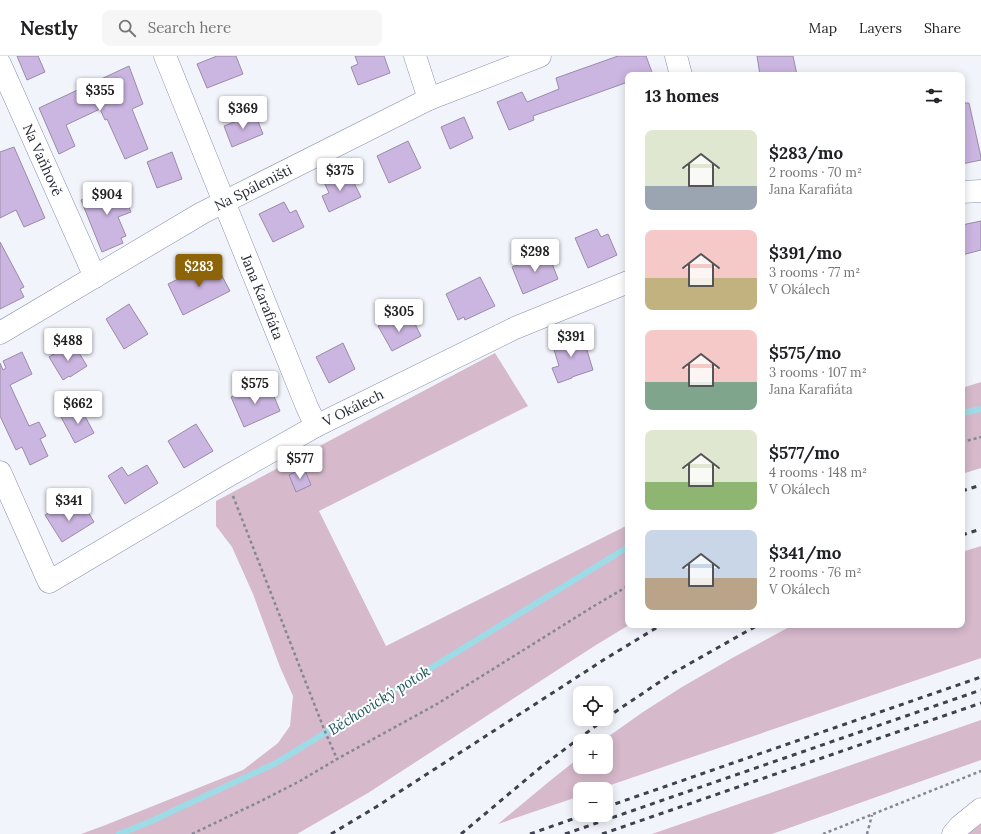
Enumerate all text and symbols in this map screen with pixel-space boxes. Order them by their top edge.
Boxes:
search box [102,10,382,46]
text: Nestly [20,16,78,40]
icon: search [116,17,138,39]
text: Search here [148,18,231,37]
text: Map [809,19,837,37]
text: Layers [859,19,902,37]
text: Share [924,19,961,37]
pin: $355 [76,78,124,112]
text: $355 [86,82,114,99]
text: 13 homes [645,85,719,107]
icon: filters [923,85,945,107]
pin: $369 [219,96,267,130]
text: $369 [228,100,258,117]
street label: Na Vaňhově [19,121,67,199]
text: $283/mo [769,142,843,164]
icon: home [677,146,725,194]
pin: $375 [316,158,364,192]
street label: Na Spáleništi [211,160,295,214]
text: $375 [326,162,354,179]
text: 2 rooms · 70 m² [769,164,862,181]
text: Jana Karafiáta [769,181,853,198]
pin: $904 [83,182,131,216]
text: $904 [92,186,122,203]
pin: $298 [511,239,559,273]
text: $391/mo [769,242,842,264]
text: $298 [520,243,550,260]
icon: home [677,246,725,294]
street label: Jana Karafiáta [237,251,288,342]
pin: $283 [175,254,223,288]
text: $283 [184,258,214,275]
text: 3 rooms · 77 m² [769,264,860,281]
text: V Okálech [769,281,830,298]
pin: $305 [375,299,423,333]
text: $305 [384,303,414,320]
pin: $391 [547,324,595,358]
pin: $488 [44,328,92,362]
text: $391 [557,328,585,345]
text: $488 [53,332,83,349]
text: $575/mo [769,342,841,364]
icon: home [677,346,725,394]
text: 3 rooms · 107 m² [769,364,867,381]
pin: $575 [231,371,279,405]
text: $575 [241,375,269,392]
text: Jana Karafiáta [769,381,853,398]
street label: V Okálech [319,385,387,431]
pin: $662 [54,391,102,425]
text: $662 [63,395,93,412]
text: $577/mo [769,442,840,464]
pin: $577 [276,446,324,480]
icon: home [677,446,725,494]
text: $577 [286,450,314,467]
text: 4 rooms · 148 m² [769,464,867,481]
text: V Okálech [769,481,830,498]
pin: $341 [45,488,93,522]
text: $341 [55,492,83,509]
text: $341/mo [769,542,841,564]
icon: home [677,546,725,594]
text: 2 rooms · 76 m² [769,564,861,581]
text: V Okálech [769,581,830,598]
water label: Běchovický potok [324,661,434,739]
map controls [573,686,613,822]
button: locate [573,686,613,726]
button: + [573,734,613,774]
button: − [573,782,613,822]

